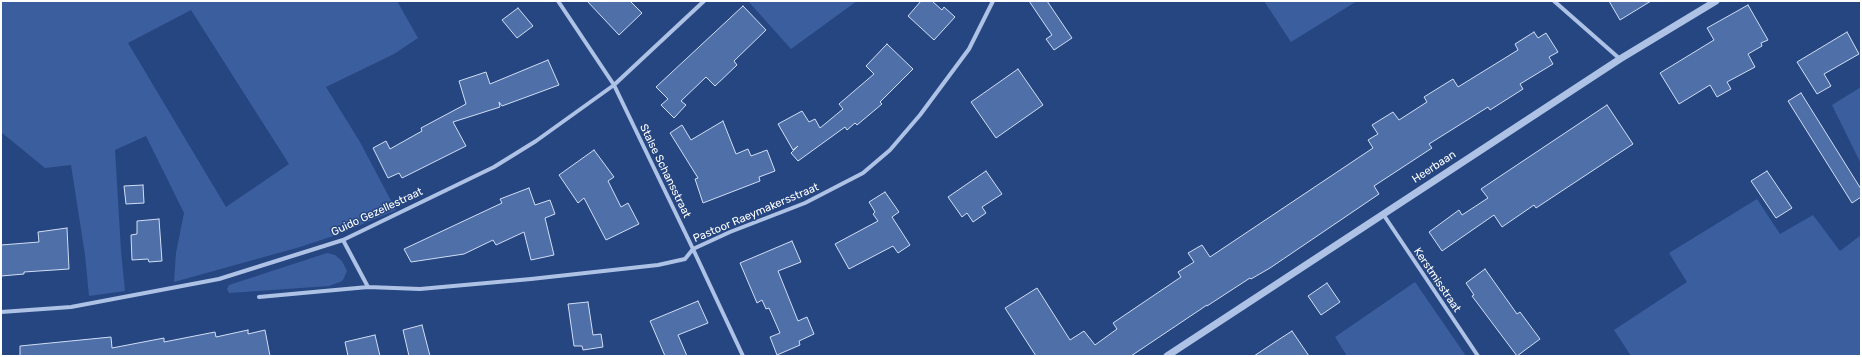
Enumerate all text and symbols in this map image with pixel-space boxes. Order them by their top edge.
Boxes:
street label: Stalse Schansstraat [637,122,693,220]
street label: Heerbaan [1410,148,1458,186]
street label: Pastoor Raeymakersstraat [691,180,821,246]
street label: Guido Gezellestraat [329,185,425,239]
street label: Kerstmisstraat [1411,245,1463,315]

